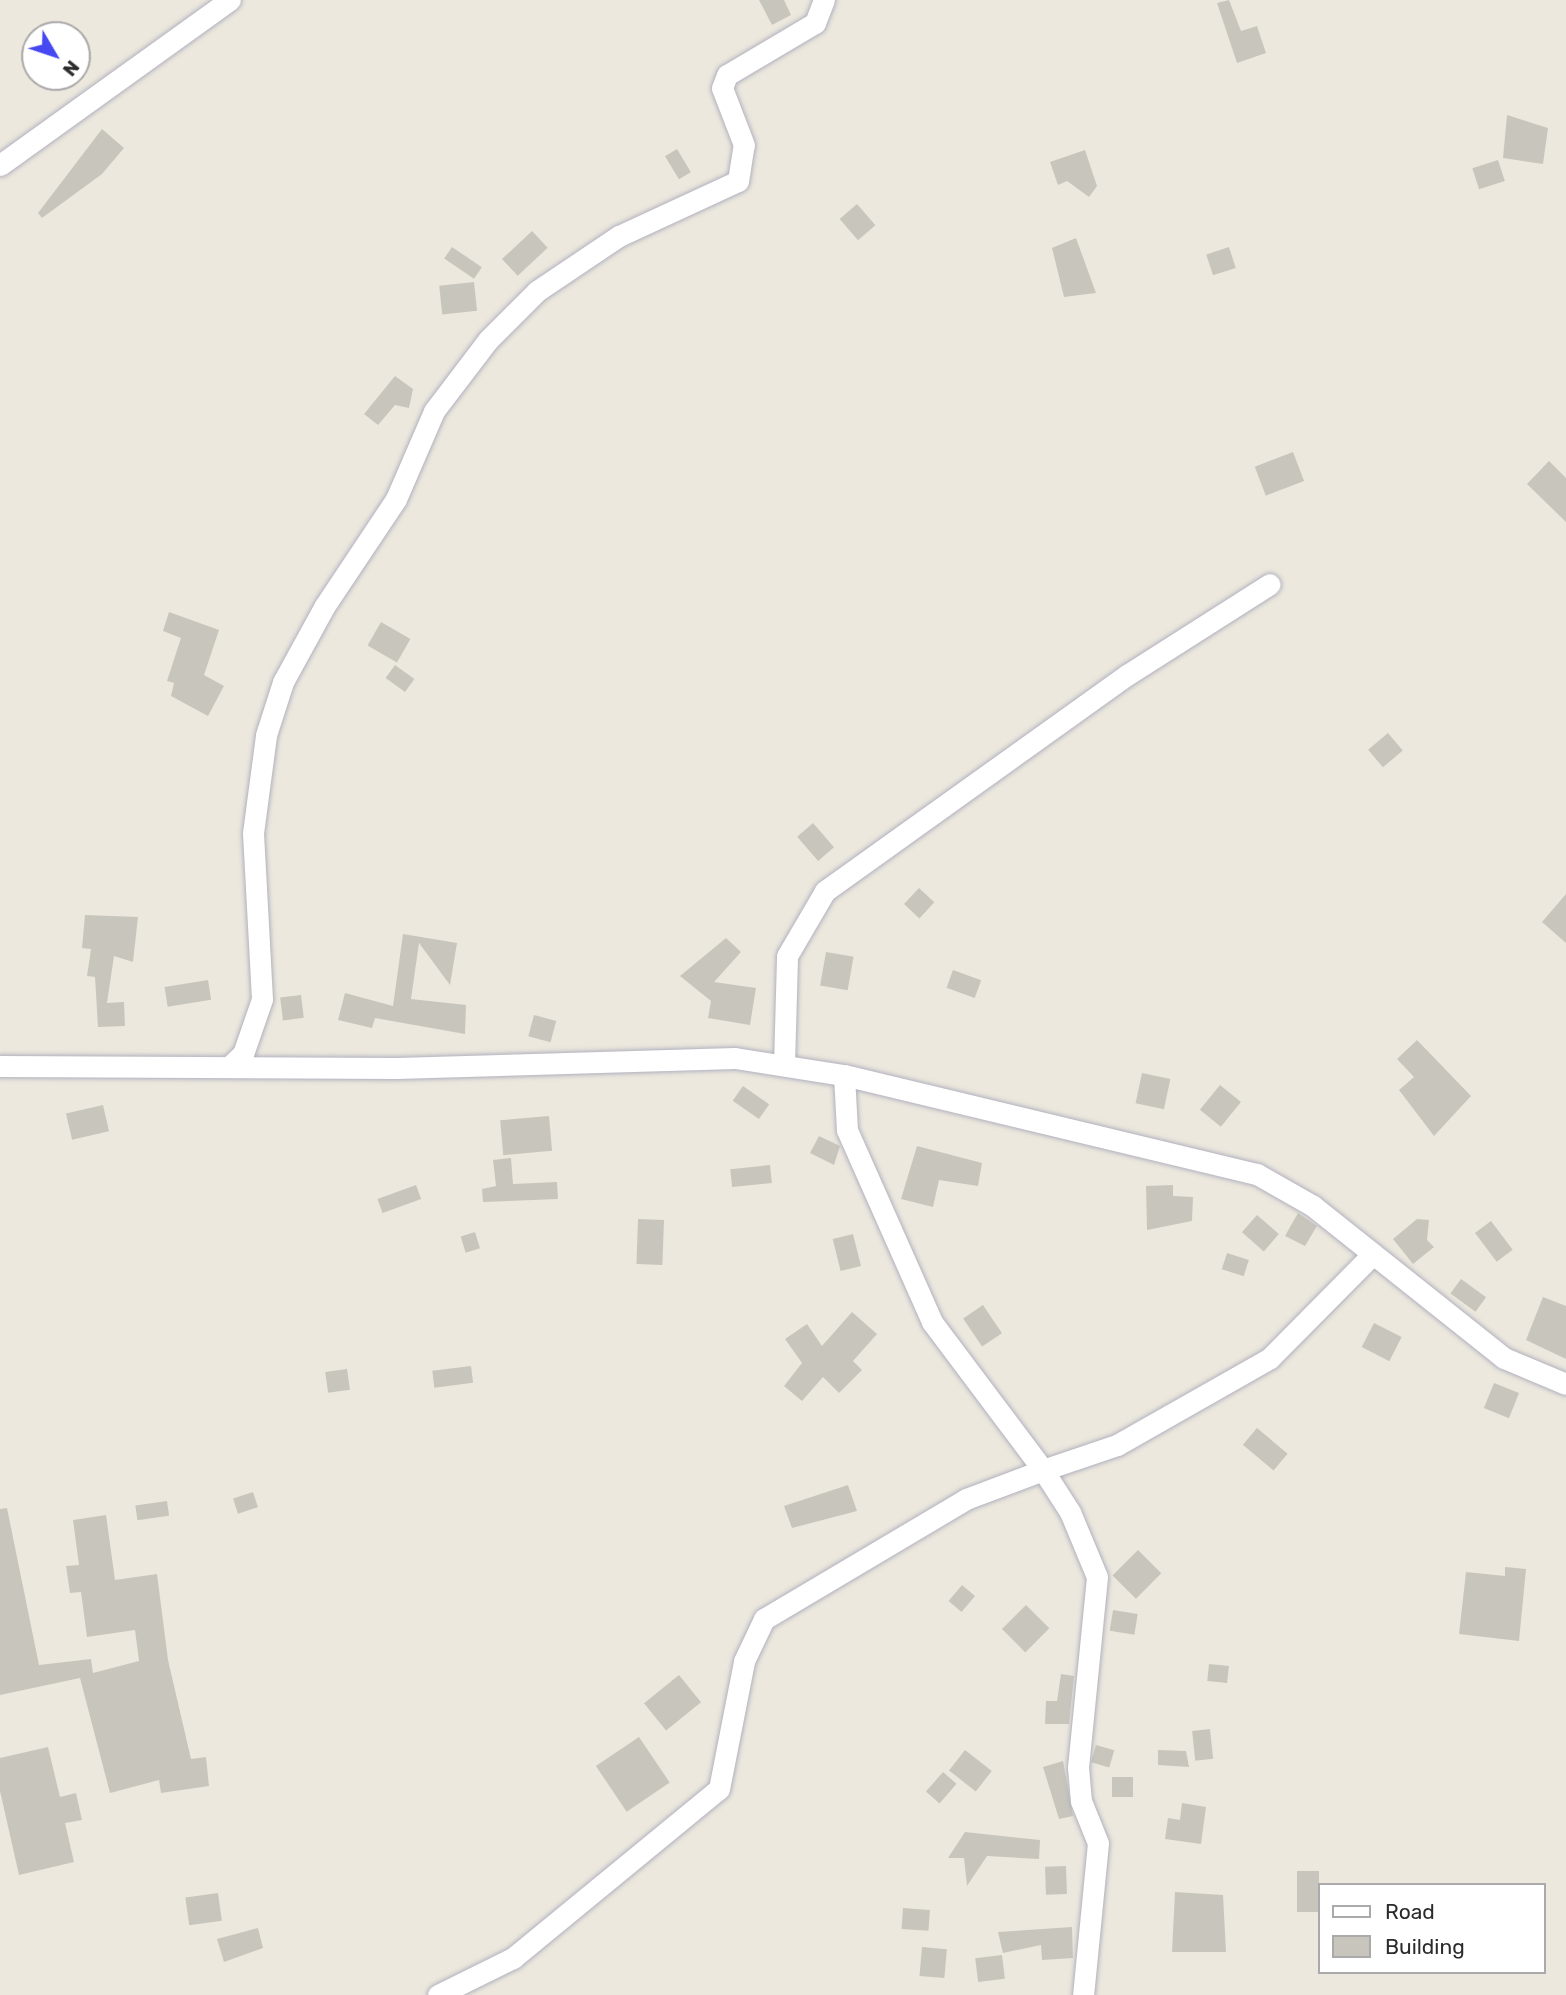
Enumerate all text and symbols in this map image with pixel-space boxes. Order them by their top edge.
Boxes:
north arrow [21,21,91,91]
text: N [58,56,84,81]
legend [1318,1883,1545,1974]
text: Road [1385,1899,1435,1924]
text: Building [1385,1934,1465,1959]

